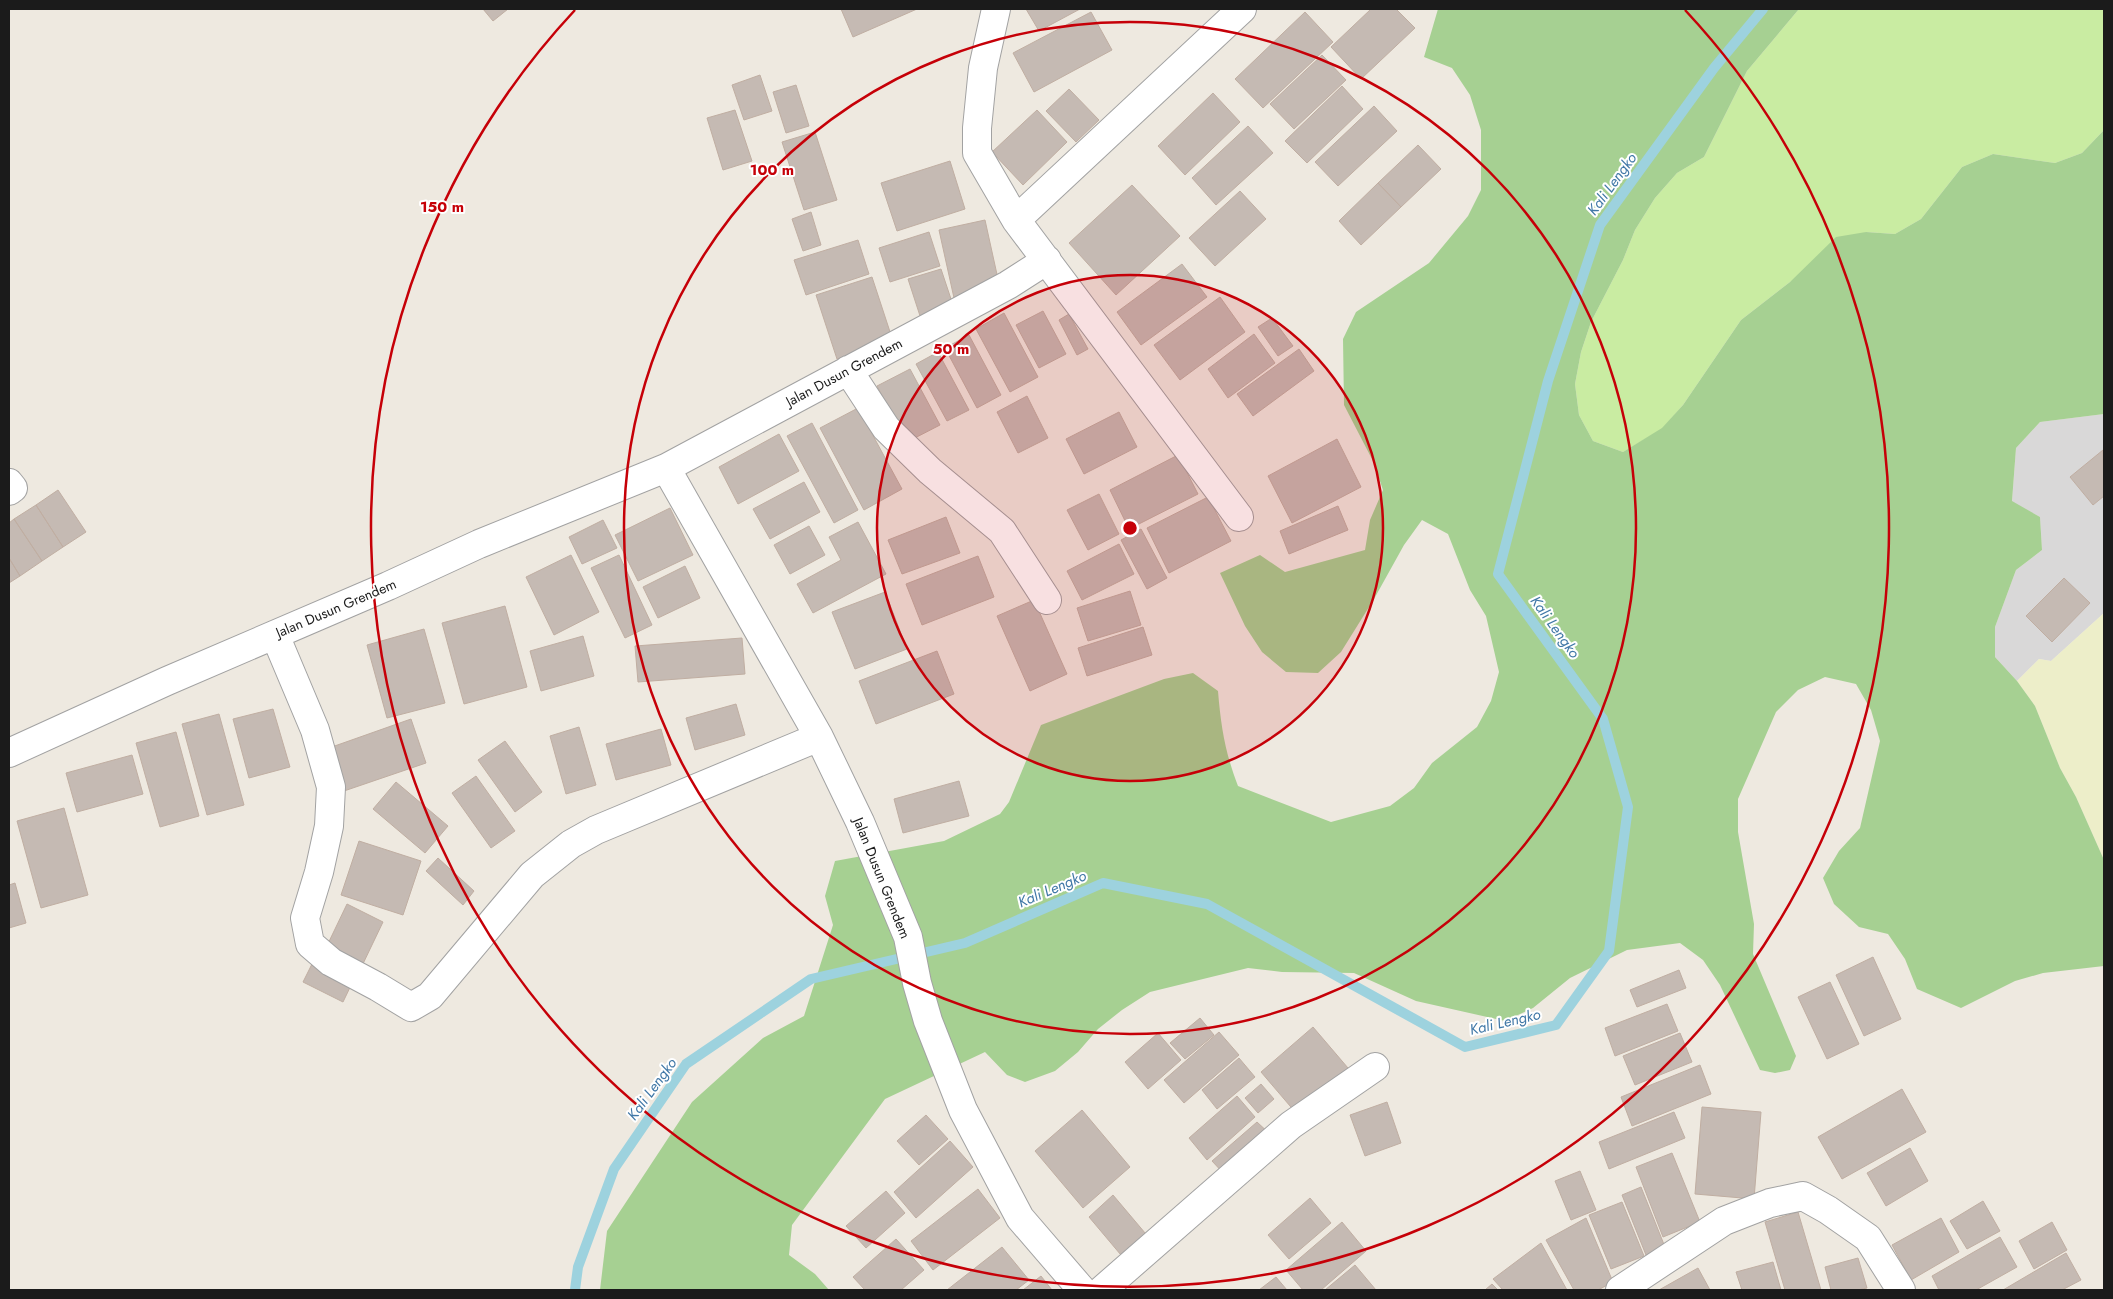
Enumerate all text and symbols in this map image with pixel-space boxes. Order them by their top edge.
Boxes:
water label: Kali Lengko [1582,148,1642,220]
text: 100 m [750,159,794,181]
text: 150 m [420,196,464,218]
street label: Jalan Dusun Grendem [781,333,906,412]
text: 50 m [933,338,969,360]
centre of rings [1121,519,1139,537]
street label: Jalan Dusun Grendem [271,574,399,643]
water label: Kali Lengko [1525,591,1585,663]
street label: Jalan Dusun Grendem [848,813,915,942]
water label: Kali Lengko [1014,865,1090,913]
water label: Kali Lengko [1467,1003,1543,1041]
water label: Kali Lengko [622,1053,682,1125]

